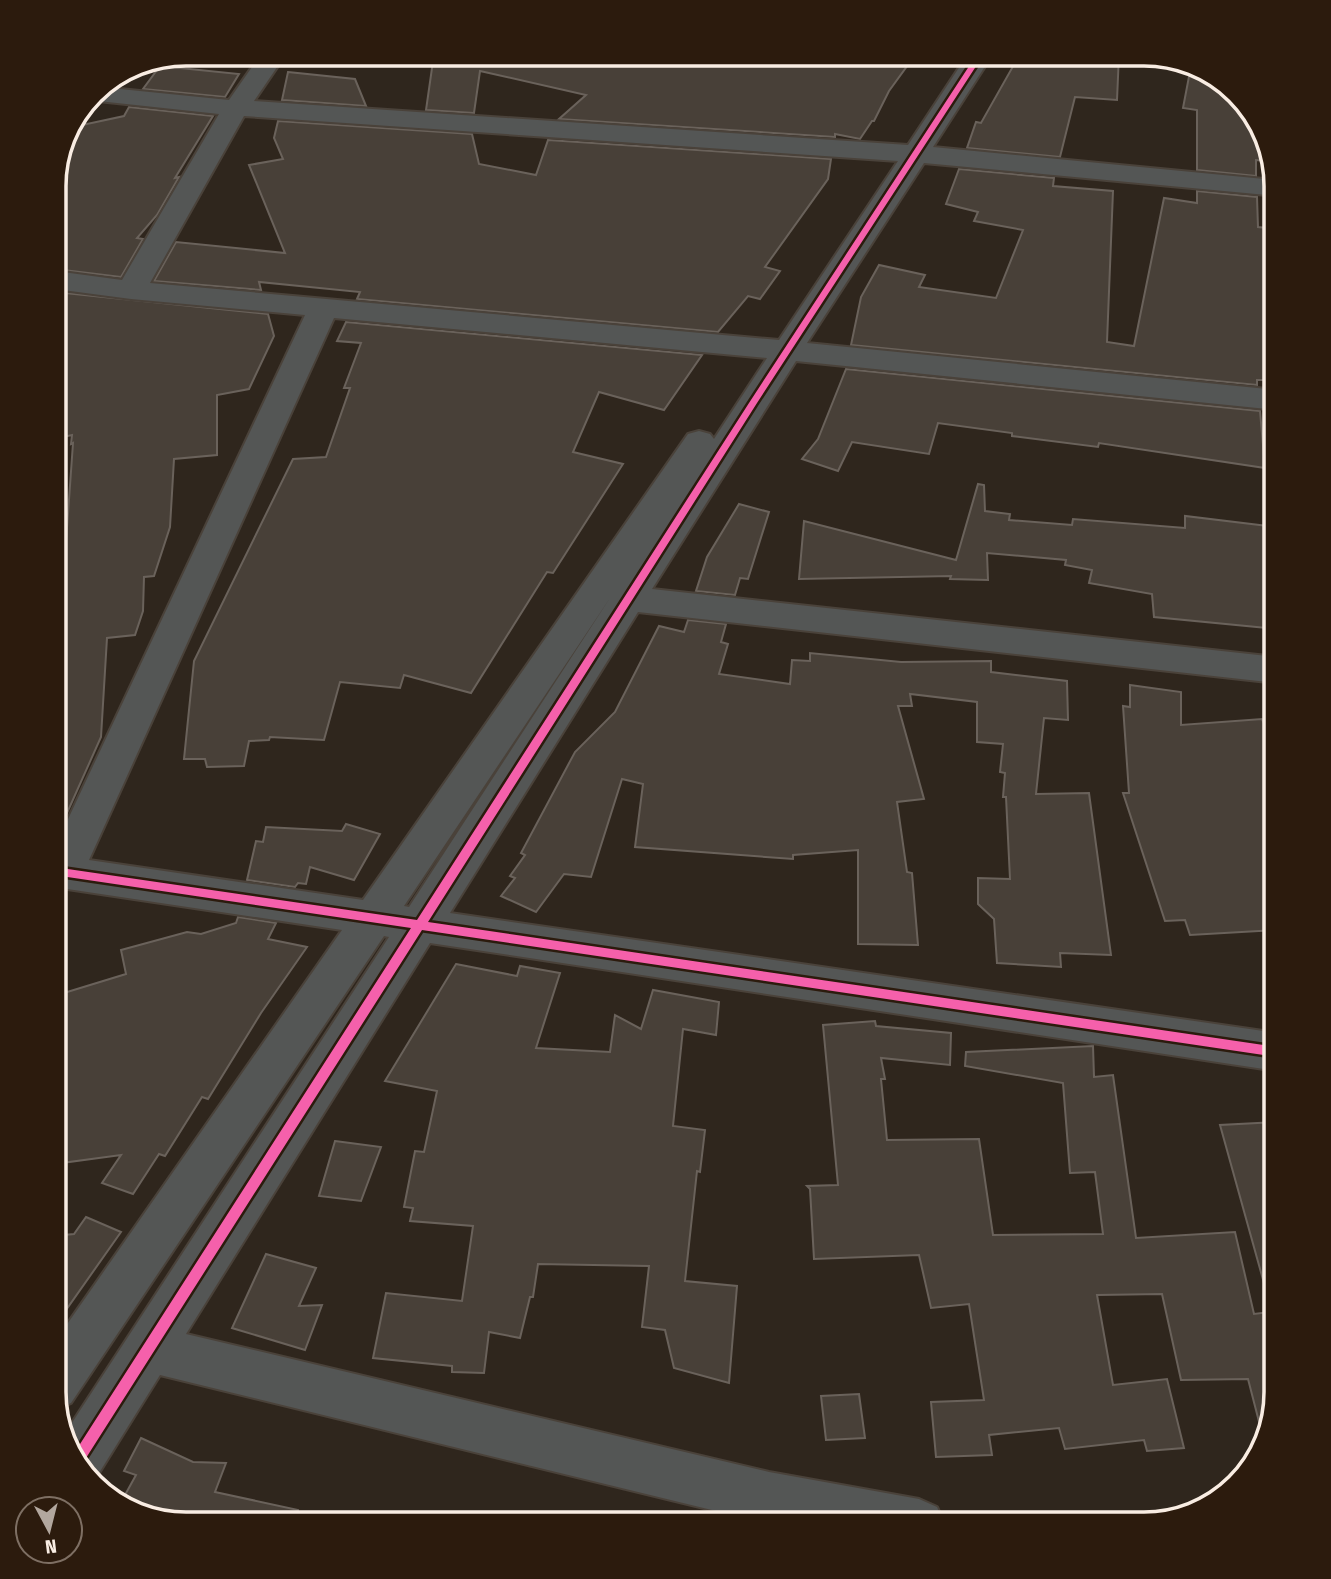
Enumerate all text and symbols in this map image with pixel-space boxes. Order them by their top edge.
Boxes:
north arrow [14,1495,84,1565]
text: N [44,1534,58,1558]

